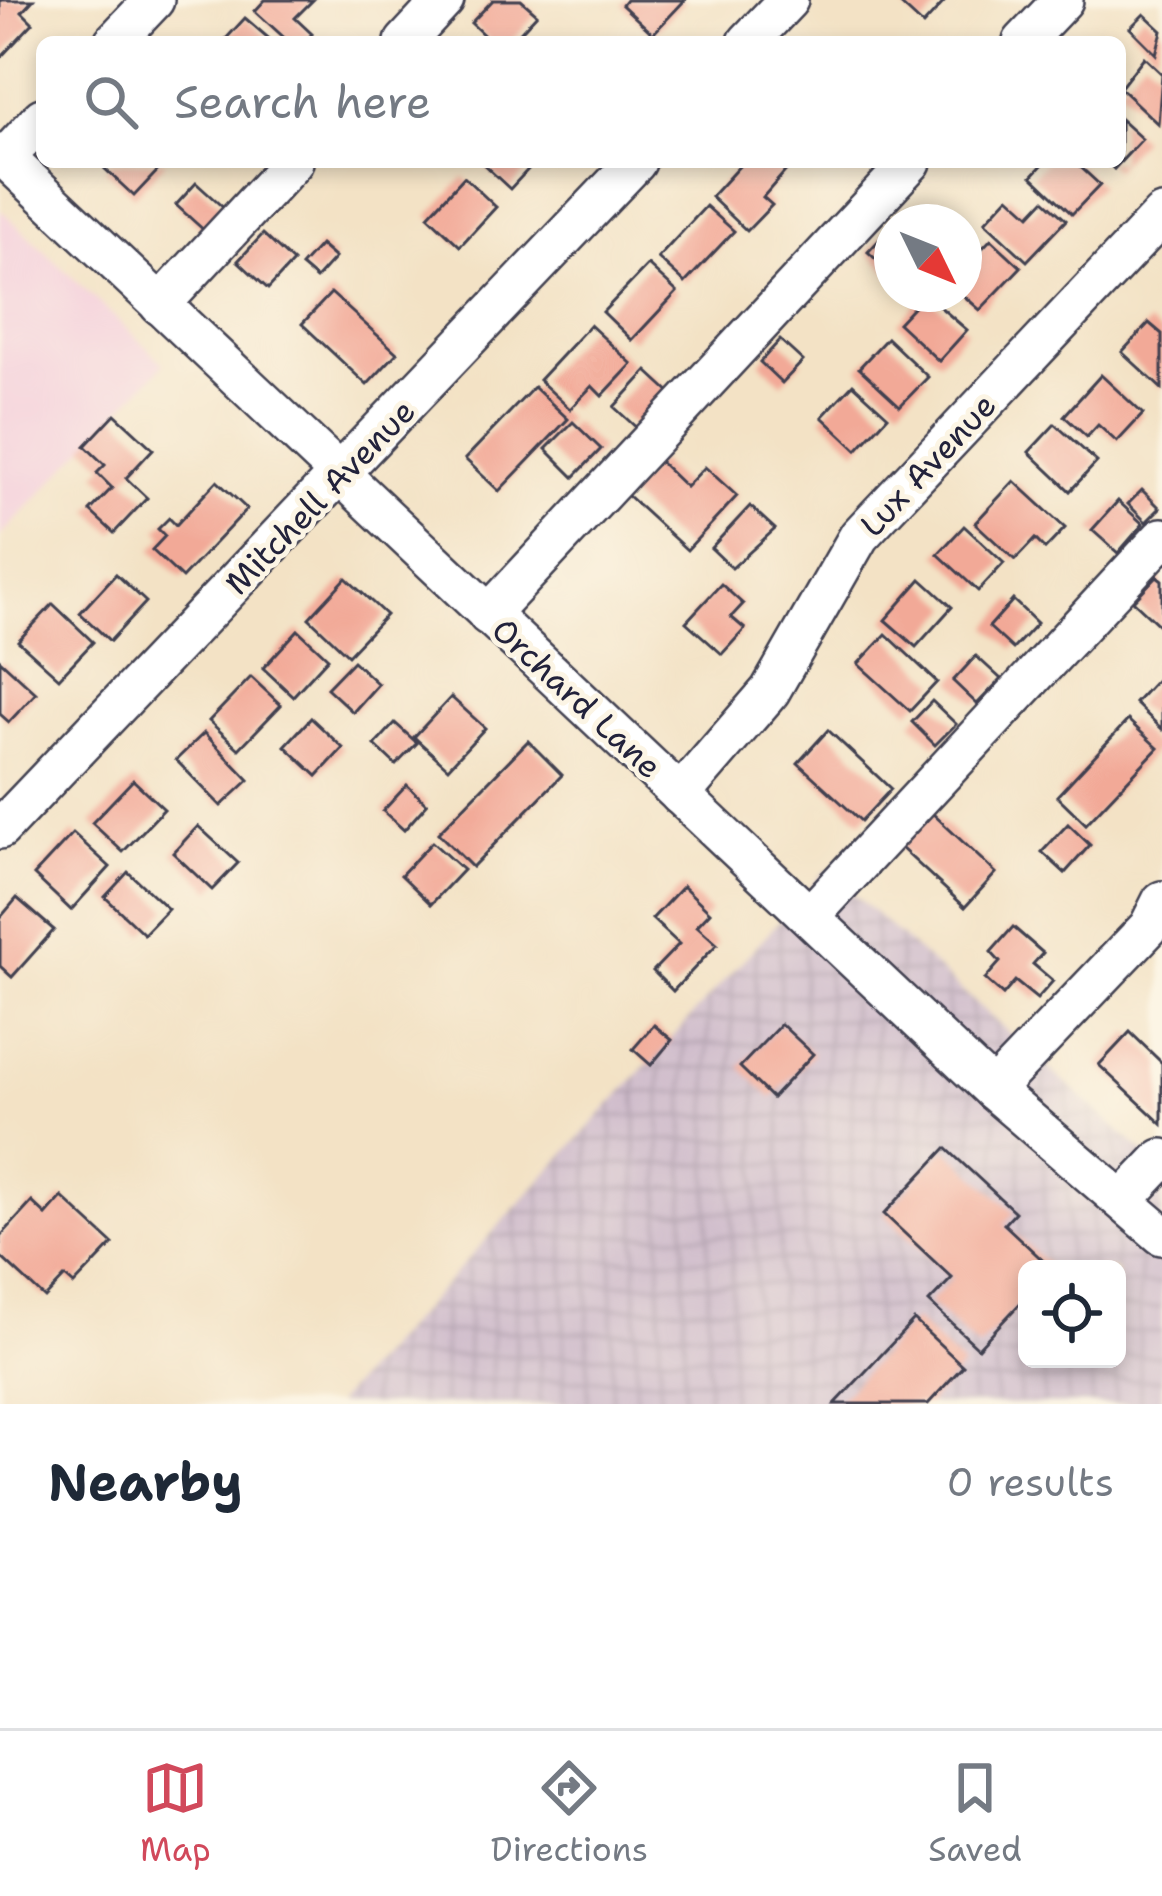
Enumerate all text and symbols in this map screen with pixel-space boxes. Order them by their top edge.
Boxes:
search box [36,36,1126,168]
icon: search [78,69,144,135]
text: Search here [174,72,431,132]
north arrow [874,204,982,312]
street label: Lux Avenue [850,384,1006,546]
street label: Mitchell Avenue [215,389,425,605]
street label: Orchard Lane [482,608,672,788]
map controls [1018,1260,1126,1368]
button: locate [1018,1260,1126,1368]
text: Nearby [48,1448,243,1516]
text: 0 results [947,1456,1114,1508]
tab: Map [140,1755,211,1872]
tab: Directions [491,1755,648,1872]
tab: Saved [928,1755,1022,1872]

